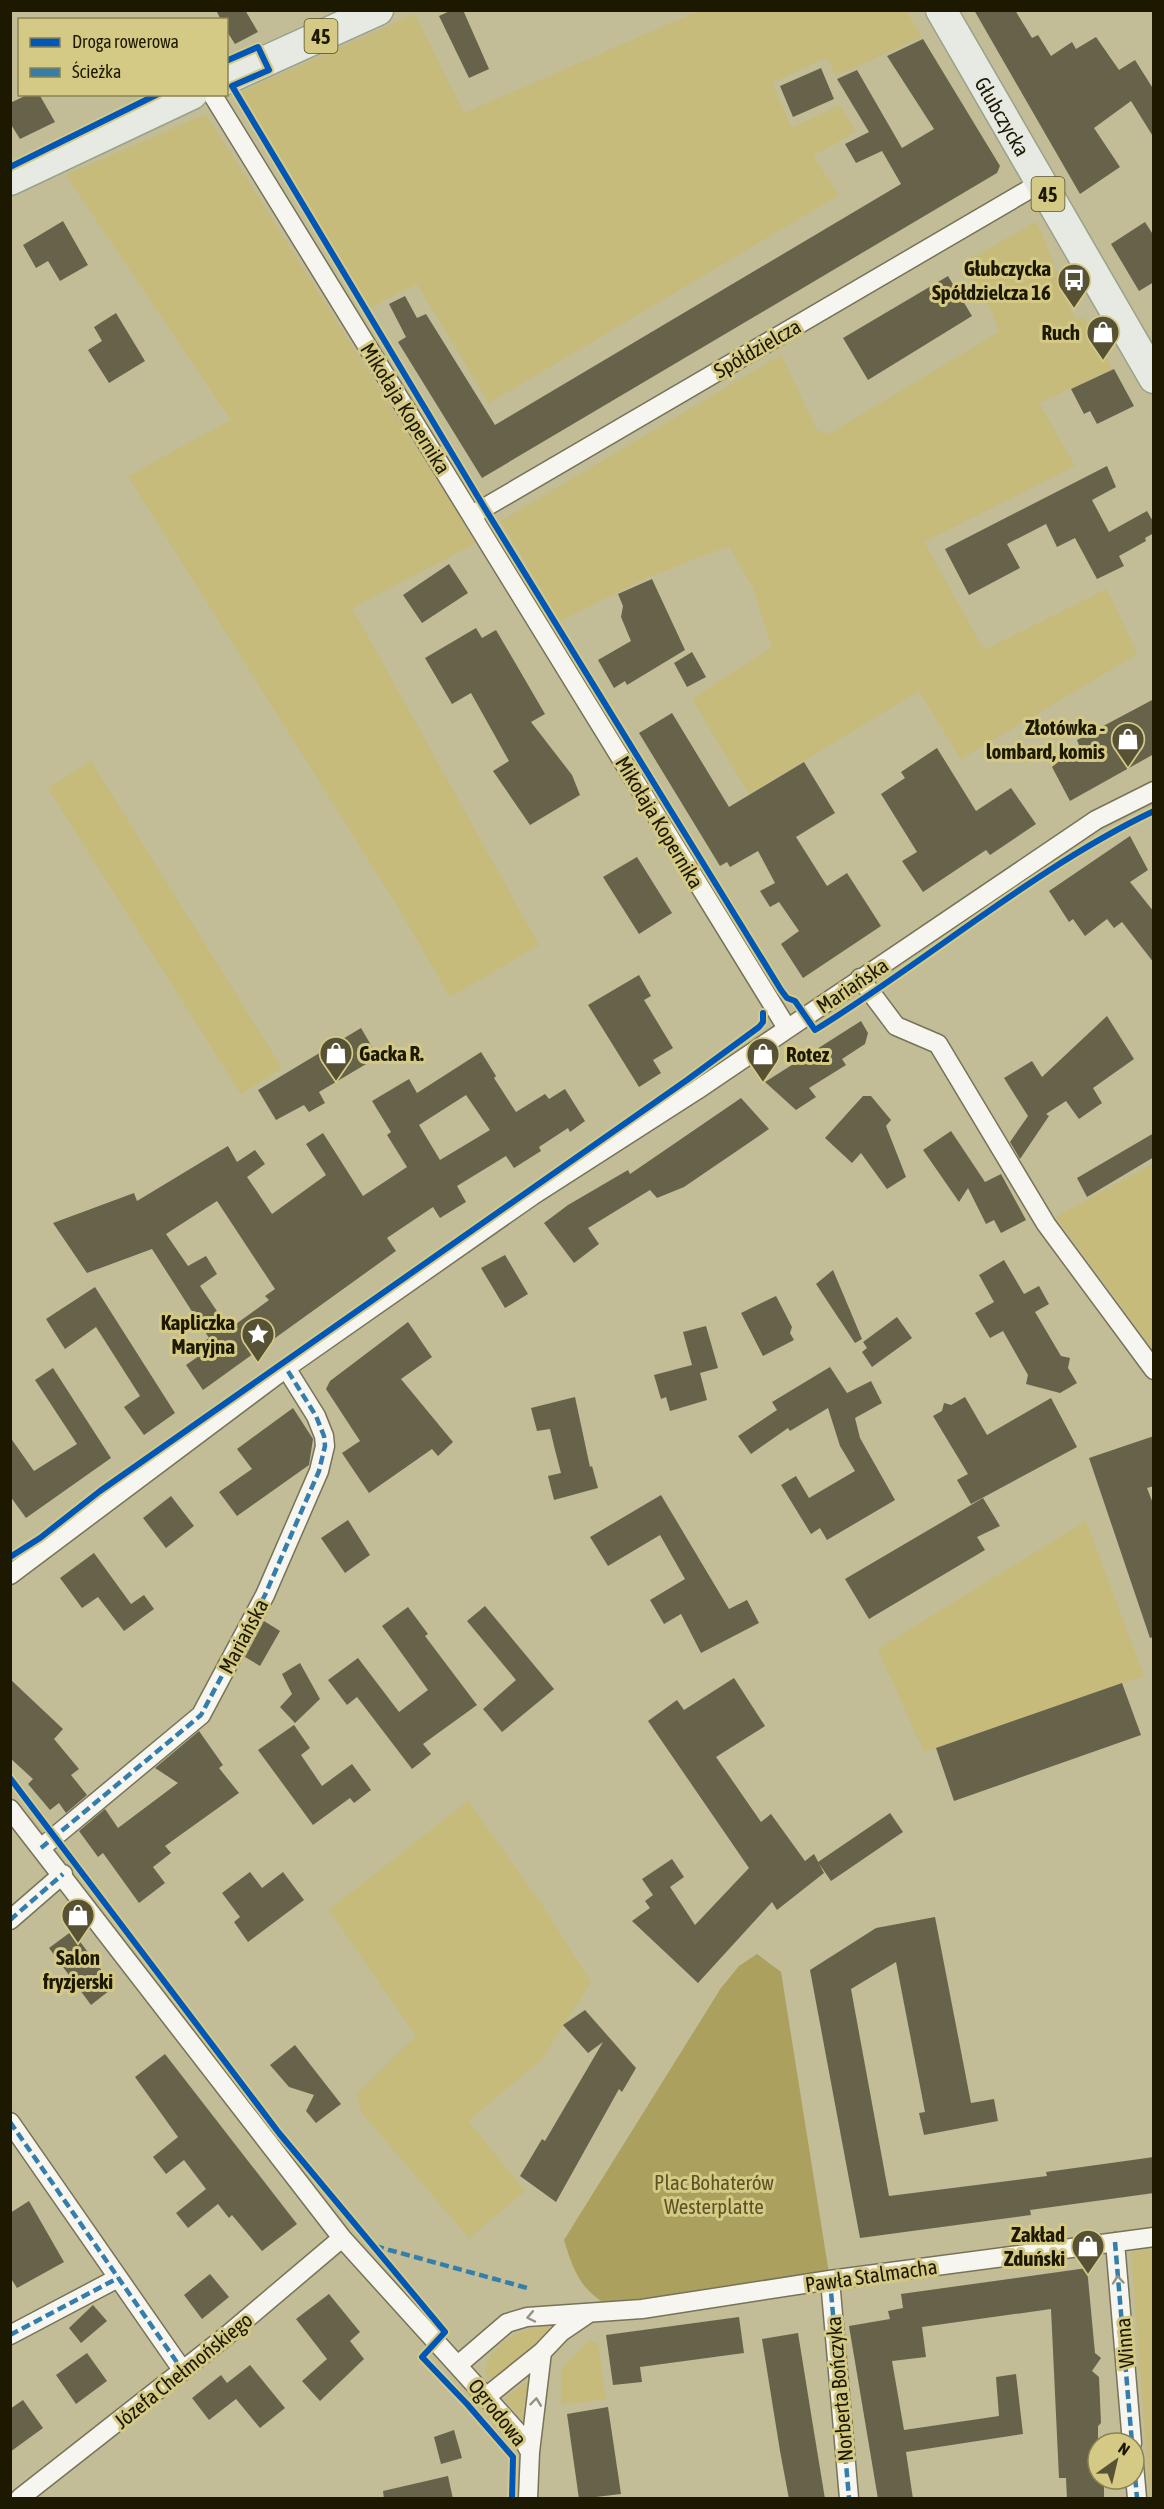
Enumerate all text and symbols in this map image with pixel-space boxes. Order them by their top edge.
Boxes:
legend [18,18,228,96]
road number: 45 [304,19,338,53]
text: Droga rowerowa [72,31,179,52]
text: Ścieżka [72,61,121,82]
street label: Głubczycka [970,73,1035,160]
road number: 45 [1032,177,1064,211]
place label: Głubczycka Spółdzielcza 16 [932,256,1051,304]
bus stop icon: Głubczycka Spółdzielcza 16 [1056,262,1092,309]
street label: Spółdzielcza [709,314,805,382]
shop icon: Ruch [1085,314,1121,361]
place label: Ruch [1041,320,1080,344]
street label: Mikołaja Kopernika [356,338,456,478]
place label: Złotówka - lombard, komis [986,715,1106,763]
shop icon: Złotówka - lombard, komis [1110,721,1146,768]
street label: Mikołaja Kopernika [611,752,709,892]
street label: Mariańska [812,952,892,1018]
shop icon: Gacka R. [318,1035,354,1082]
shop icon: Rotez [745,1036,781,1083]
place label: Gacka R. [359,1041,424,1065]
place label: Rotez [786,1042,830,1066]
place label: Kapliczka Maryjna [161,1310,235,1358]
place icon: Kapliczka Maryjna [240,1316,276,1363]
street label: Mariańska [213,1595,273,1677]
shop icon: Salon fryzjerski [60,1897,96,1944]
place label: Salon fryzjerski [42,1945,113,1993]
park label: Plac Bohaterów Westerplatte [654,2170,774,2218]
place label: Zakład Zduński [1004,2222,1065,2270]
shop icon: Zakład Zduński [1070,2228,1106,2275]
street label: Pawła Stalmacha [803,2254,939,2296]
one-way arrow [1112,2276,1125,2285]
street label: Józefa Chełmońskiego [109,2307,257,2433]
one-way arrow [526,2310,536,2323]
street label: Norberta Bończyka [821,2315,857,2463]
street label: Winna [1110,2317,1138,2369]
street label: Ogrodowa [464,2374,532,2450]
one-way arrow [529,2397,542,2406]
north arrow [1086,2431,1146,2491]
text: N [1115,2438,1133,2459]

